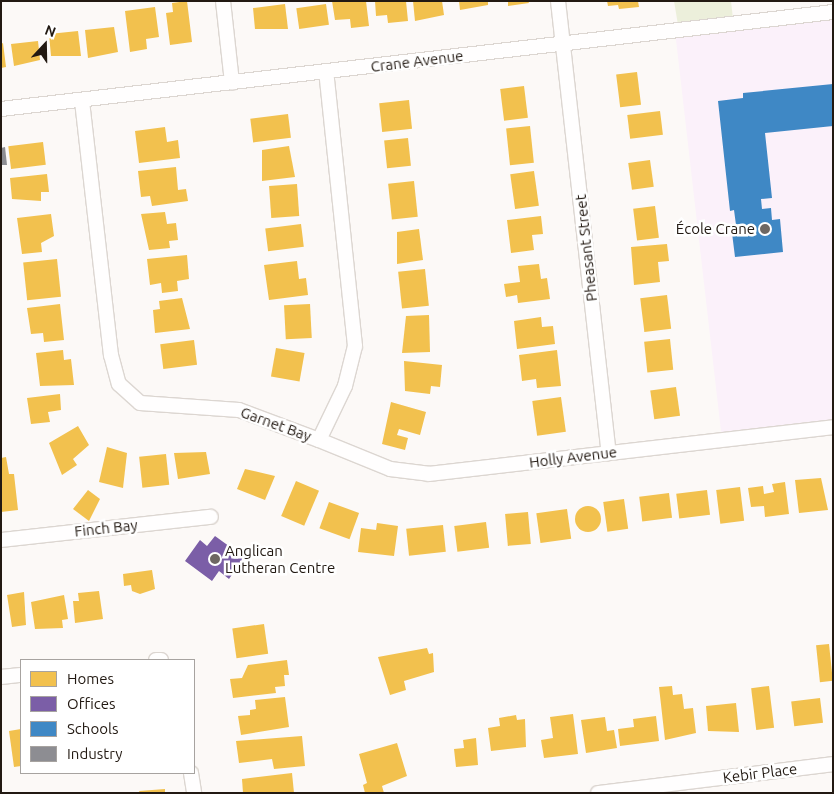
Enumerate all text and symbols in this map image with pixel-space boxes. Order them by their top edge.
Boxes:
north arrow [20,20,70,70]
text: N [43,22,58,40]
street label: Crane Avenue [370,46,464,76]
street label: Pheasant Street [571,194,601,302]
place label: École Crane [676,220,755,238]
marker: École Crane [759,223,771,235]
street label: Garnet Bay [238,403,314,445]
street label: Holly Avenue [528,443,618,471]
street label: Finch Bay [73,516,139,540]
place label: Anglican Lutheran Centre [225,541,335,576]
marker: Anglican Lutheran Centre [209,553,221,565]
legend [20,659,195,774]
text: Homes [67,670,114,687]
text: Offices [67,695,115,712]
text: Schools [67,720,118,737]
text: Industry [67,745,122,762]
street label: Kebir Place [722,760,798,786]

